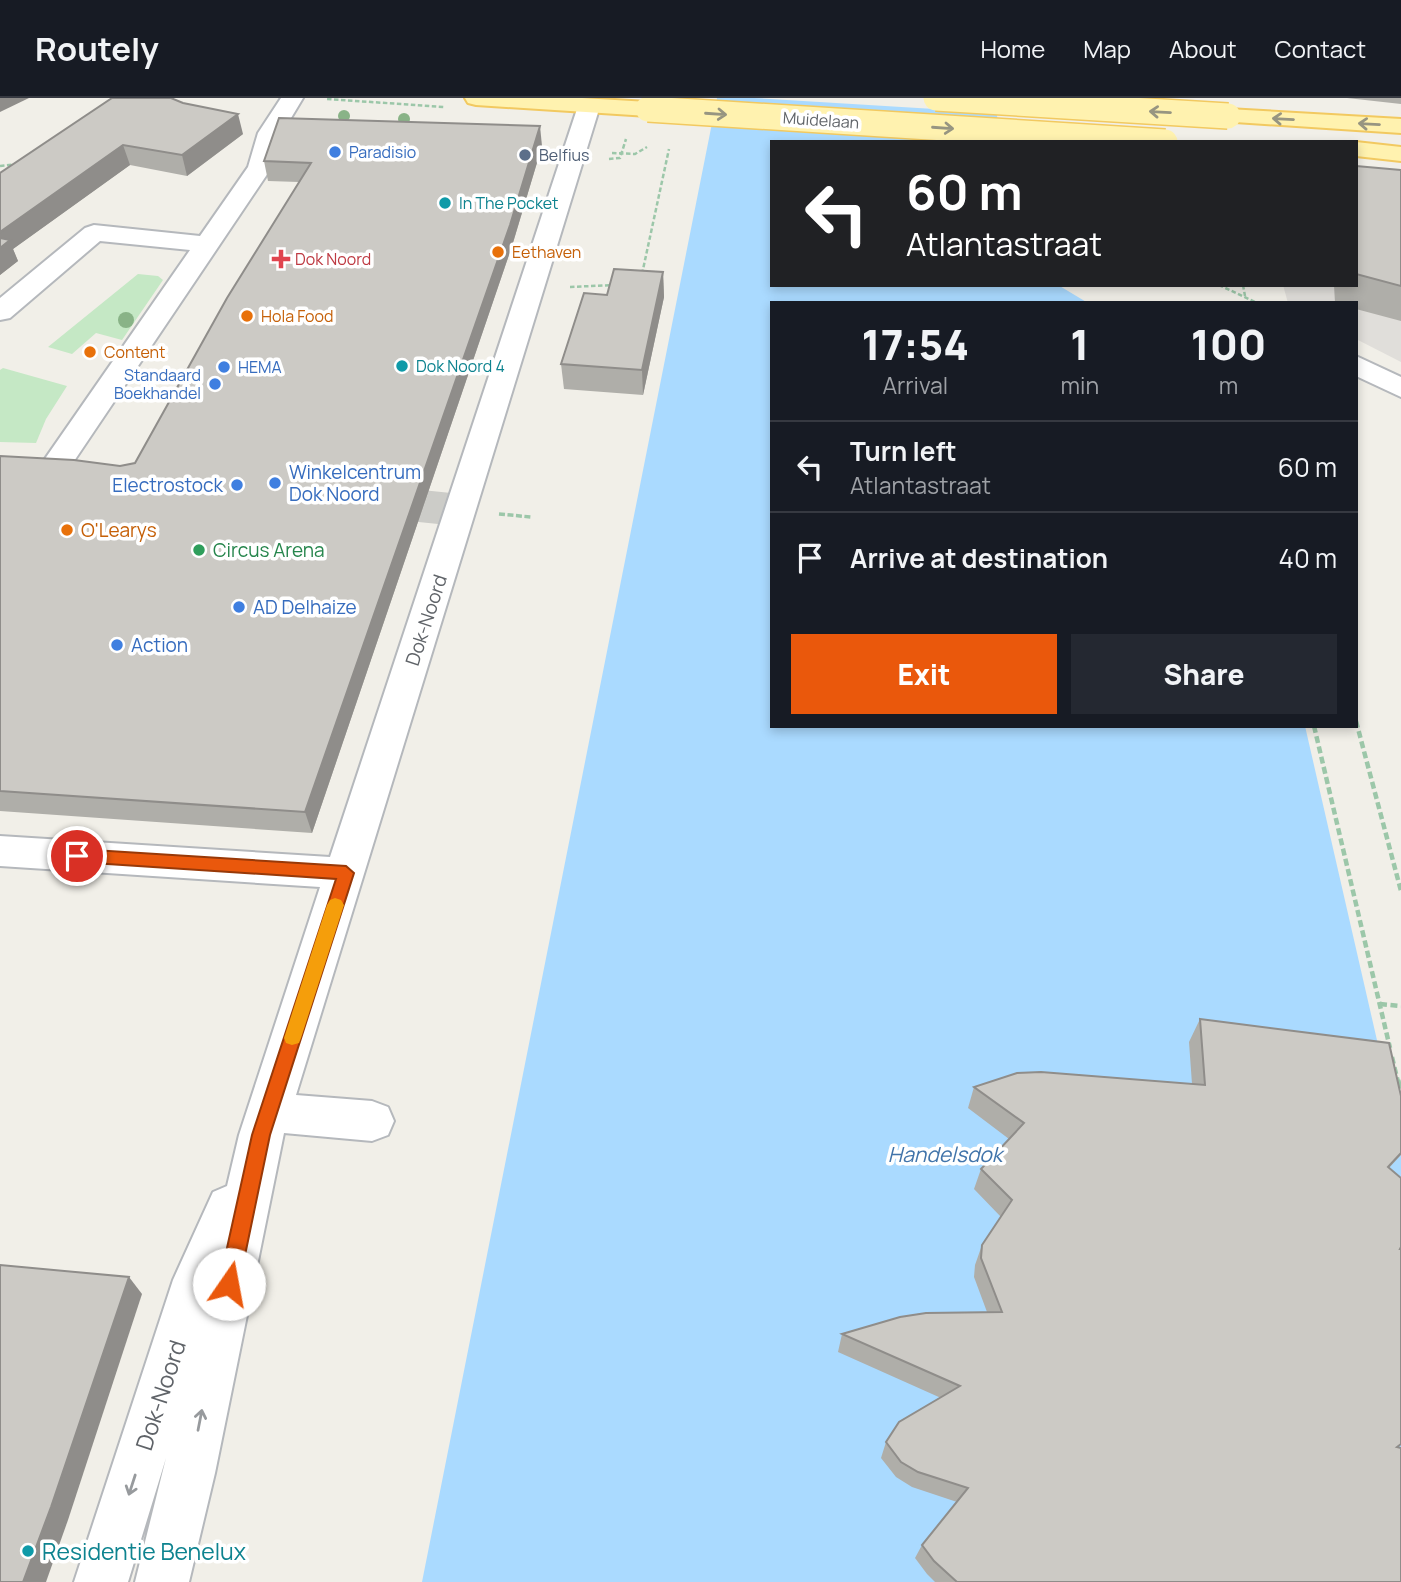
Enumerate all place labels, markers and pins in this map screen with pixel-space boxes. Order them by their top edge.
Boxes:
place label: Paradisio [349,141,416,163]
marker: Paradisio [327,144,343,160]
place label: Belfius [539,144,589,166]
marker: Belfius [517,147,533,163]
place label: In The Pocket [459,192,559,214]
marker: In The Pocket [437,195,453,211]
place label: Eethaven [512,241,581,263]
marker: Eethaven [490,244,506,260]
place label: Dok Noord [295,248,371,270]
marker: Dok Noord [273,251,289,267]
place label: Hola Food [261,305,333,327]
marker: Hola Food [239,308,255,324]
place label: Content [104,341,166,363]
marker: Content [82,344,98,360]
place label: Dok Noord 4 [416,355,505,377]
place label: HEMA [238,356,282,378]
marker: Dok Noord 4 [394,358,410,374]
marker: HEMA [216,359,232,375]
place label: Standaard Boekhandel [114,364,201,404]
marker: Standaard Boekhandel [207,376,223,392]
place label: Winkelcentrum Dok Noord [289,459,421,507]
place label: Electrostock [112,472,224,498]
marker: Winkelcentrum Dok Noord [267,475,283,491]
marker: Electrostock [229,477,245,493]
place label: O'Learys [81,517,157,543]
marker: O'Learys [59,522,75,538]
place label: Circus Arena [213,537,325,563]
marker: Circus Arena [191,542,207,558]
place label: AD Delhaize [253,594,357,620]
marker: AD Delhaize [231,599,247,615]
place label: Action [131,632,188,658]
marker: Action [109,637,125,653]
pin [47,826,107,886]
place label: Residentie Benelux [42,1535,246,1567]
marker: Residentie Benelux [20,1543,36,1559]

